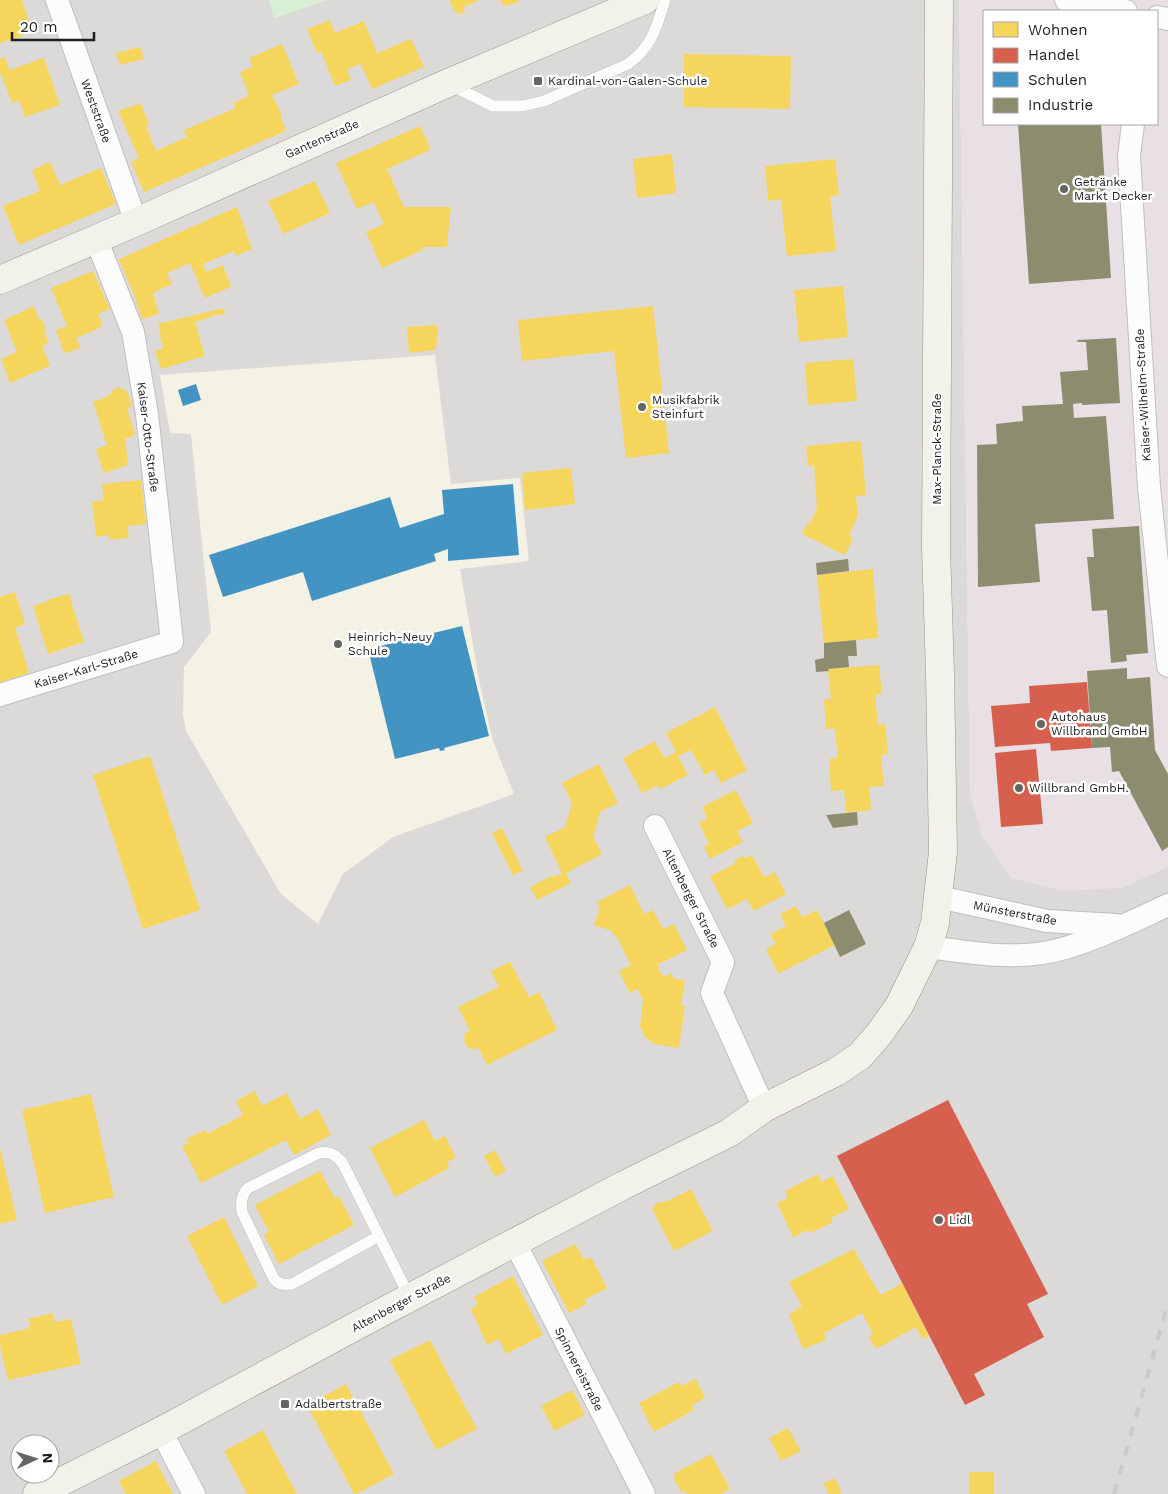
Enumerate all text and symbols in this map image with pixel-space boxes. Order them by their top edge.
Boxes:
scale bar [12,10,95,42]
legend [983,10,1158,125]
text: 20 m [20,18,58,36]
text: Wohnen [1028,21,1087,39]
text: Handel [1028,46,1080,64]
text: Schulen [1028,71,1087,89]
place label: Kardinal-von-Galen-Schule [548,74,707,88]
marker: Kardinal-von-Galen-Schule [532,75,544,87]
street label: Weststraße [78,77,114,145]
text: Industrie [1028,96,1093,114]
street label: Gantenstraße [283,116,361,162]
place label: Getränke Markt Decker [1074,175,1153,203]
marker: Getränke Markt Decker [1058,183,1070,195]
street label: Kaiser-Wilhelm-Straße [1133,328,1153,462]
street label: Kaiser-Otto-Straße [134,381,162,493]
place label: Musikfabrik Steinfurt [652,393,720,421]
street label: Max-Planck-Straße [930,393,944,505]
marker: Musikfabrik Steinfurt [636,401,648,413]
place label: Heinrich-Neuy Schule [348,630,433,658]
marker: Heinrich-Neuy Schule [332,638,344,650]
street label: Kaiser-Karl-Straße [32,646,140,691]
place label: Autohaus Willbrand GmbH [1051,710,1148,738]
marker: Autohaus Willbrand GmbH [1035,718,1047,730]
place label: Willbrand GmbH. [1029,781,1129,795]
marker: Willbrand GmbH. [1013,782,1025,794]
street label: Altenberger Straße [660,846,722,950]
street label: Münsterstraße [972,898,1058,928]
place label: Lidl [949,1213,971,1227]
marker: Lidl [933,1214,945,1226]
street label: Altenberger Straße [349,1271,453,1335]
street label: Spinnereistraße [552,1325,606,1413]
place label: Adalbertstraße [295,1397,382,1411]
marker: Adalbertstraße [279,1398,291,1410]
north arrow [10,1434,60,1484]
text: N [40,1452,56,1464]

